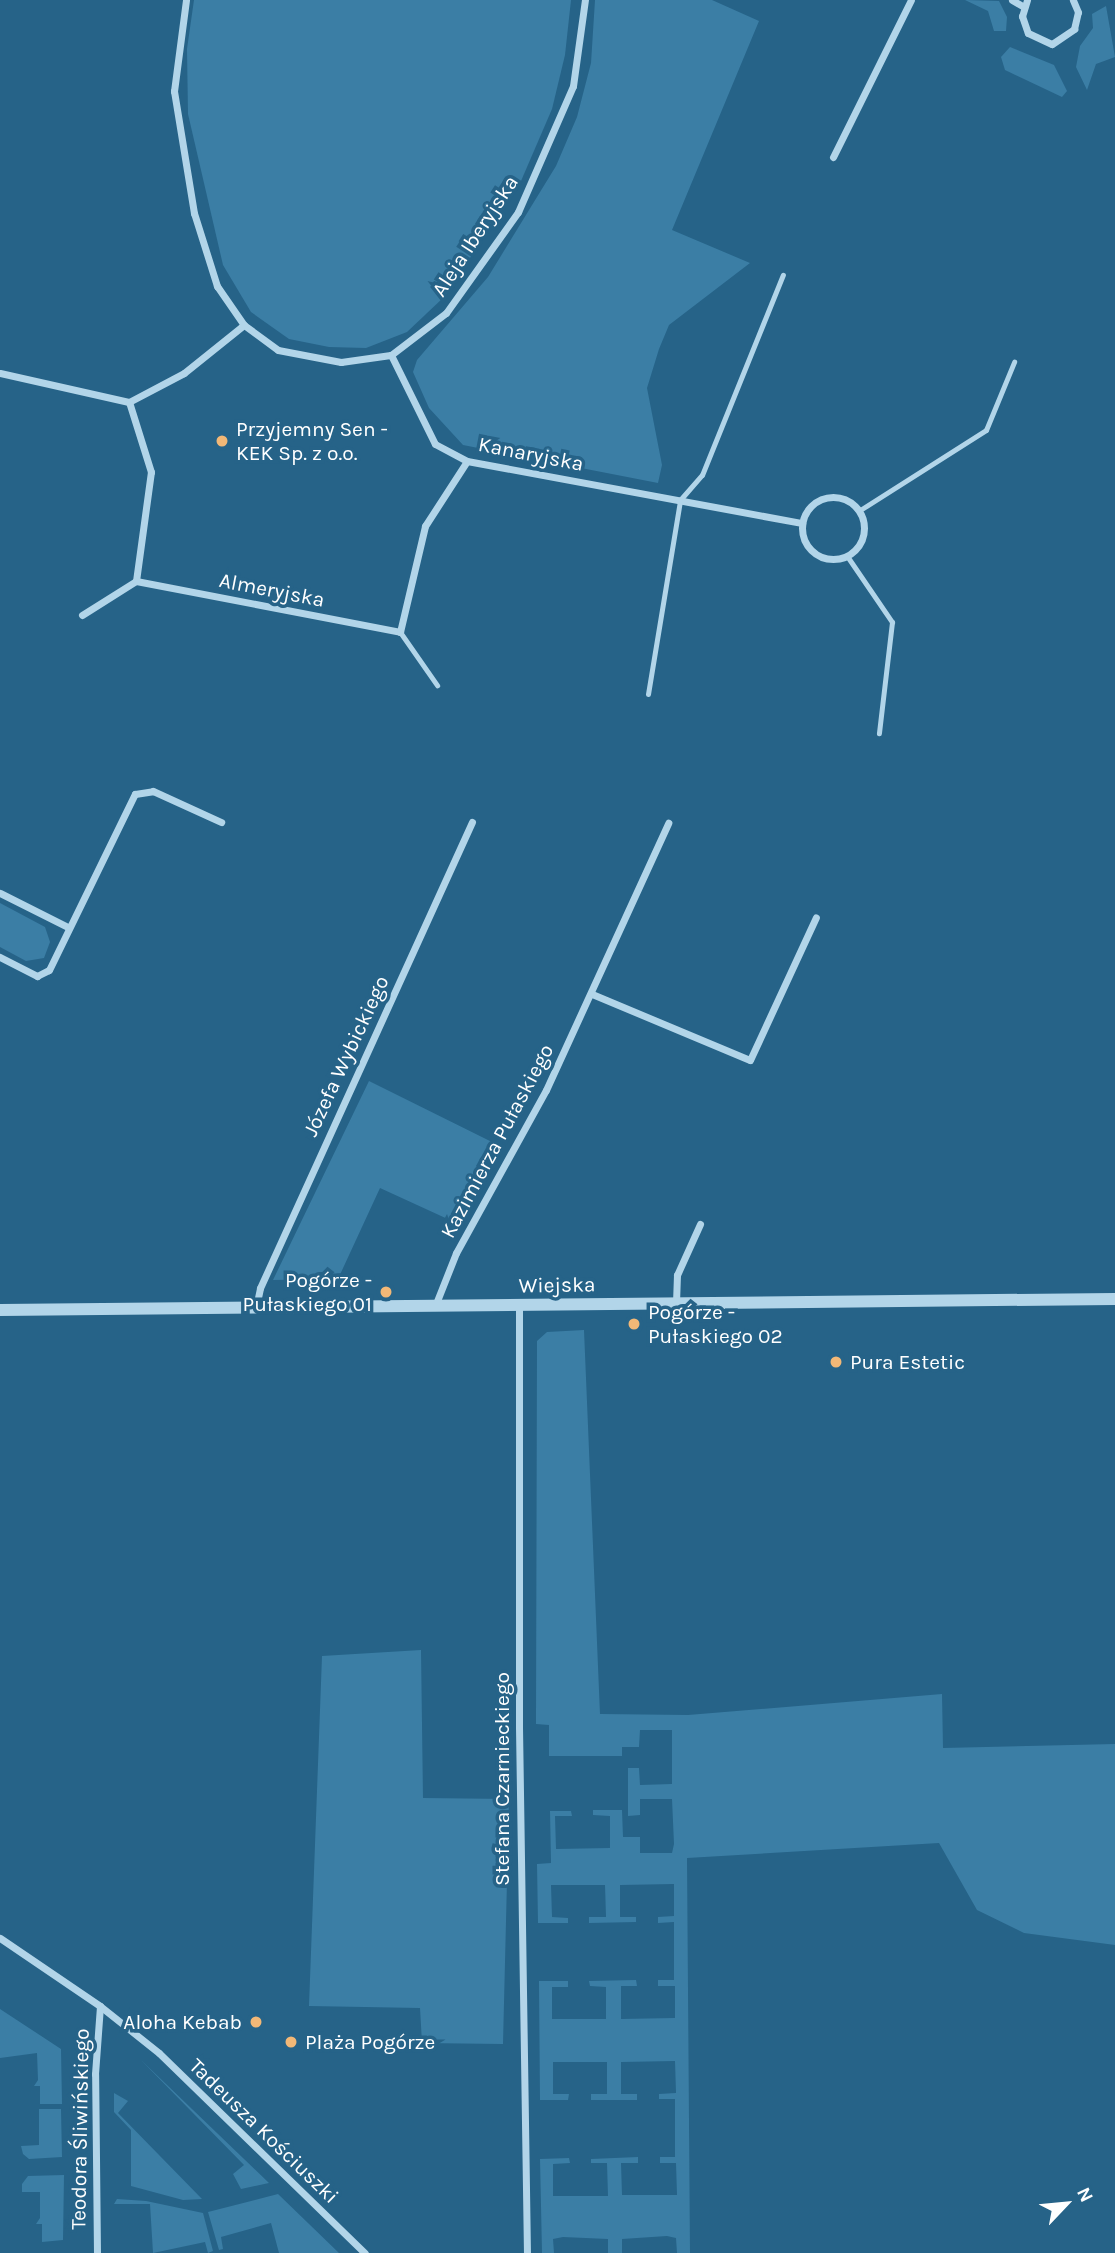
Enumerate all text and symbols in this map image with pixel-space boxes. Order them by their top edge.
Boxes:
street label: Aleja Iberyjska [426,171,524,301]
place label: Przyjemny Sen - KEK Sp. z o.o. [236,416,388,466]
street label: Kanaryjska [476,431,586,477]
marker: Przyjemny Sen - KEK Sp. z o.o. [214,433,230,449]
street label: Almeryjska [217,567,327,613]
street label: Józefa Wybickiego [298,971,394,1141]
street label: Kazimierza Pułaskiego [435,1040,559,1242]
place label: Pogórze - Pułaskiego 01 [243,1267,372,1317]
street label: Wiejska [518,1272,596,1298]
marker: Pogórze - Pułaskiego 01 [378,1284,394,1300]
place label: Pogórze - Pułaskiego 02 [648,1299,783,1349]
marker: Pogórze - Pułaskiego 02 [626,1316,642,1332]
place label: Pura Estetic [850,1349,965,1375]
marker: Pura Estetic [828,1354,844,1370]
street label: Stefana Czarnieckiego [489,1672,515,1886]
place label: Aloha Kebab [123,2009,242,2035]
marker: Aloha Kebab [248,2014,264,2030]
street label: Teodora Śliwińskiego [66,2028,94,2230]
place label: Plaża Pogórze [305,2029,435,2055]
marker: Plaża Pogórze [283,2034,299,2050]
street label: Tadeusza Kościuszki [184,2053,344,2209]
north arrow [1031,2169,1101,2239]
text: N [1072,2184,1098,2206]

